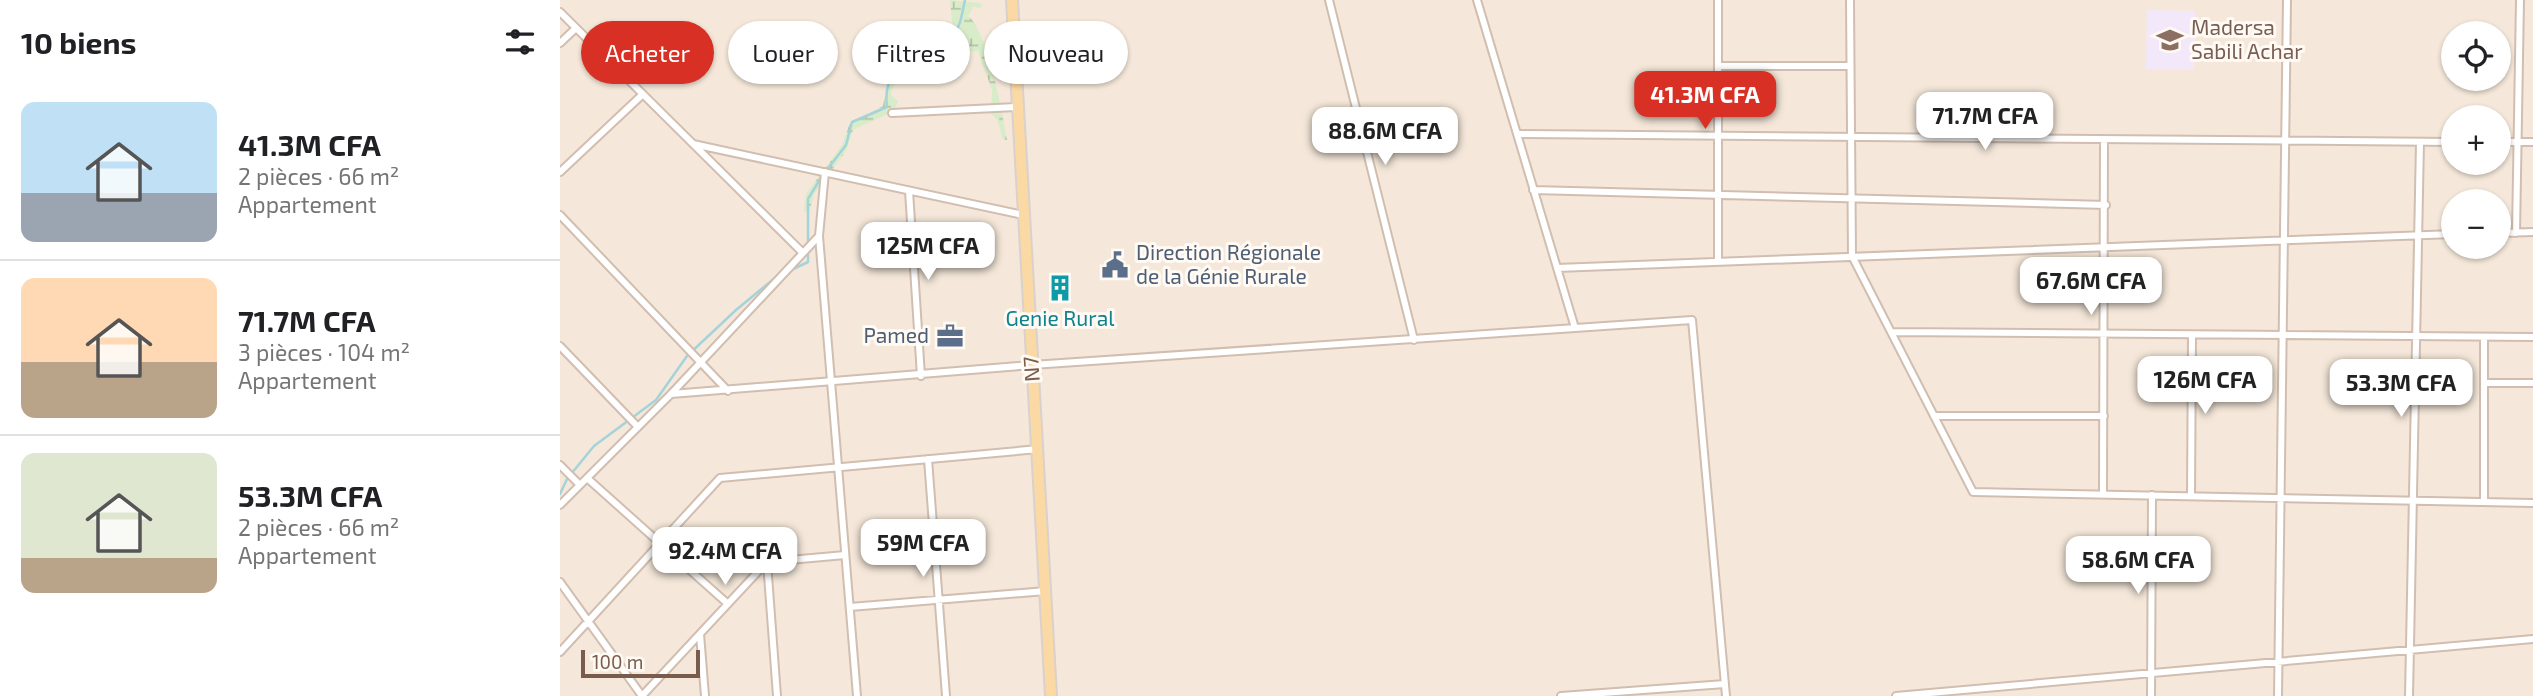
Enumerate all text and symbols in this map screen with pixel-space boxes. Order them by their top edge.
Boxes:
place label: Madersa Sabili Achar [2191,14,2303,63]
chip: Acheter [581,21,714,84]
chip: Louer [728,21,838,84]
chip: Filtres [852,21,970,84]
chip: Nouveau [984,21,1128,84]
map controls [2441,21,2511,259]
button: locate [2441,21,2511,91]
icon: filters [501,23,539,61]
text: 10 biens [21,24,136,60]
school or university icon: Madersa Sabili Achar [2155,25,2185,55]
pin: 41.3M CFA [1625,72,1785,131]
text: 41.3M CFA [1650,80,1760,108]
pin: 71.7M CFA [1905,92,2065,152]
text: 71.7M CFA [1932,101,2038,129]
button: + [2441,105,2511,175]
pin: 88.6M CFA [1305,108,1465,167]
text: 88.6M CFA [1328,116,1442,144]
text: 41.3M CFA [238,126,381,162]
icon: home [77,130,161,214]
text: 2 pièces · 66 m² [238,162,399,190]
button: − [2441,189,2511,259]
text: Appartement [238,190,377,218]
pin: 125M CFA [856,222,1000,282]
text: 125M CFA [877,231,979,259]
place label: Direction Régionale de la Génie Rurale [1136,239,1321,288]
public building icon: Direction Régionale de la Génie Rurale [1100,250,1130,280]
pin: 67.6M CFA [2011,258,2171,317]
text: 67.6M CFA [2036,266,2146,294]
building icon: Genie Rural [1045,273,1075,303]
text: 71.7M CFA [238,302,376,338]
place label: Genie Rural [1006,305,1115,330]
icon: home [77,306,161,390]
office icon: Pamed [935,321,965,351]
place label: Pamed [863,322,929,347]
text: 3 pièces · 104 m² [238,338,410,366]
street label: N7 [1017,355,1044,383]
pin: 126M CFA [2133,356,2277,416]
pin: 53.3M CFA [2321,360,2481,419]
text: 126M CFA [2153,365,2257,393]
text: Appartement [238,366,377,394]
text: 53.3M CFA [2346,368,2456,396]
text: 53.3M CFA [238,477,382,513]
icon: home [77,481,161,565]
text: 2 pièces · 66 m² [238,513,399,541]
pin: 59M CFA [858,520,988,579]
pin: 92.4M CFA [645,528,805,587]
text: 59M CFA [877,528,969,556]
text: 92.4M CFA [668,536,782,564]
pin: 58.6M CFA [2058,536,2218,596]
text: Appartement [238,541,377,569]
text: 58.6M CFA [2082,545,2194,573]
scale bar [581,647,700,679]
text: 100 m [592,650,643,673]

